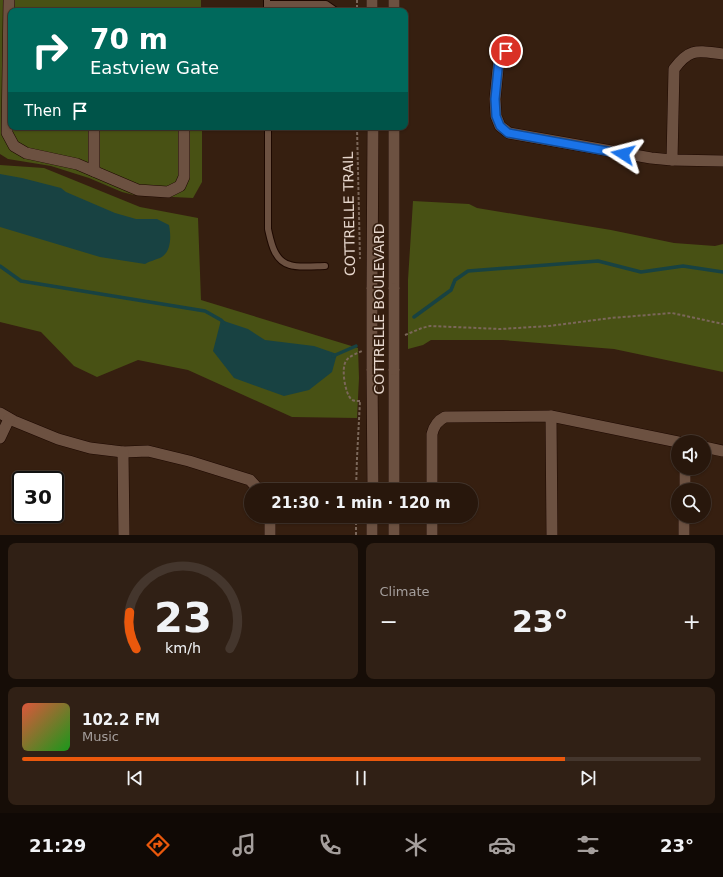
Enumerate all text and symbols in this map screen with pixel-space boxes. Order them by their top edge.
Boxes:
text: 70 m [90,23,168,56]
icon: right [24,24,76,76]
pin [489,34,523,68]
icon: arrive [495,40,517,62]
text: Eastview Gate [90,57,219,78]
icon: arrive [69,100,91,122]
text: Then [24,102,61,120]
position arrow [602,133,644,175]
street label: COTTRELLE TRAIL [340,152,358,276]
street label: COTTRELLE BOULEVARD [371,223,387,395]
map controls [671,435,711,523]
button: sound [671,435,711,475]
speed limit sign: 30 [12,471,64,523]
button: search [671,483,711,523]
text: 21:30 · 1 min · 120 m [271,494,451,512]
text: Climate [380,584,430,599]
text: 23 [154,593,212,642]
text: 23° [512,604,569,639]
text: − [380,609,398,634]
text: + [683,609,701,634]
text: km/h [165,640,201,656]
text: 102.2 FM [82,711,160,729]
text: Music [82,729,119,744]
icon: previous [124,767,146,789]
icon: pause [350,767,372,789]
icon: next [577,767,599,789]
icon: directions [144,831,172,859]
icon: music [230,831,258,859]
icon: phone [316,831,344,859]
icon: climate [402,831,430,859]
icon: car [488,831,516,859]
icon: filters [574,831,602,859]
text: 21:29 [29,835,86,856]
text: 23° [660,835,694,856]

